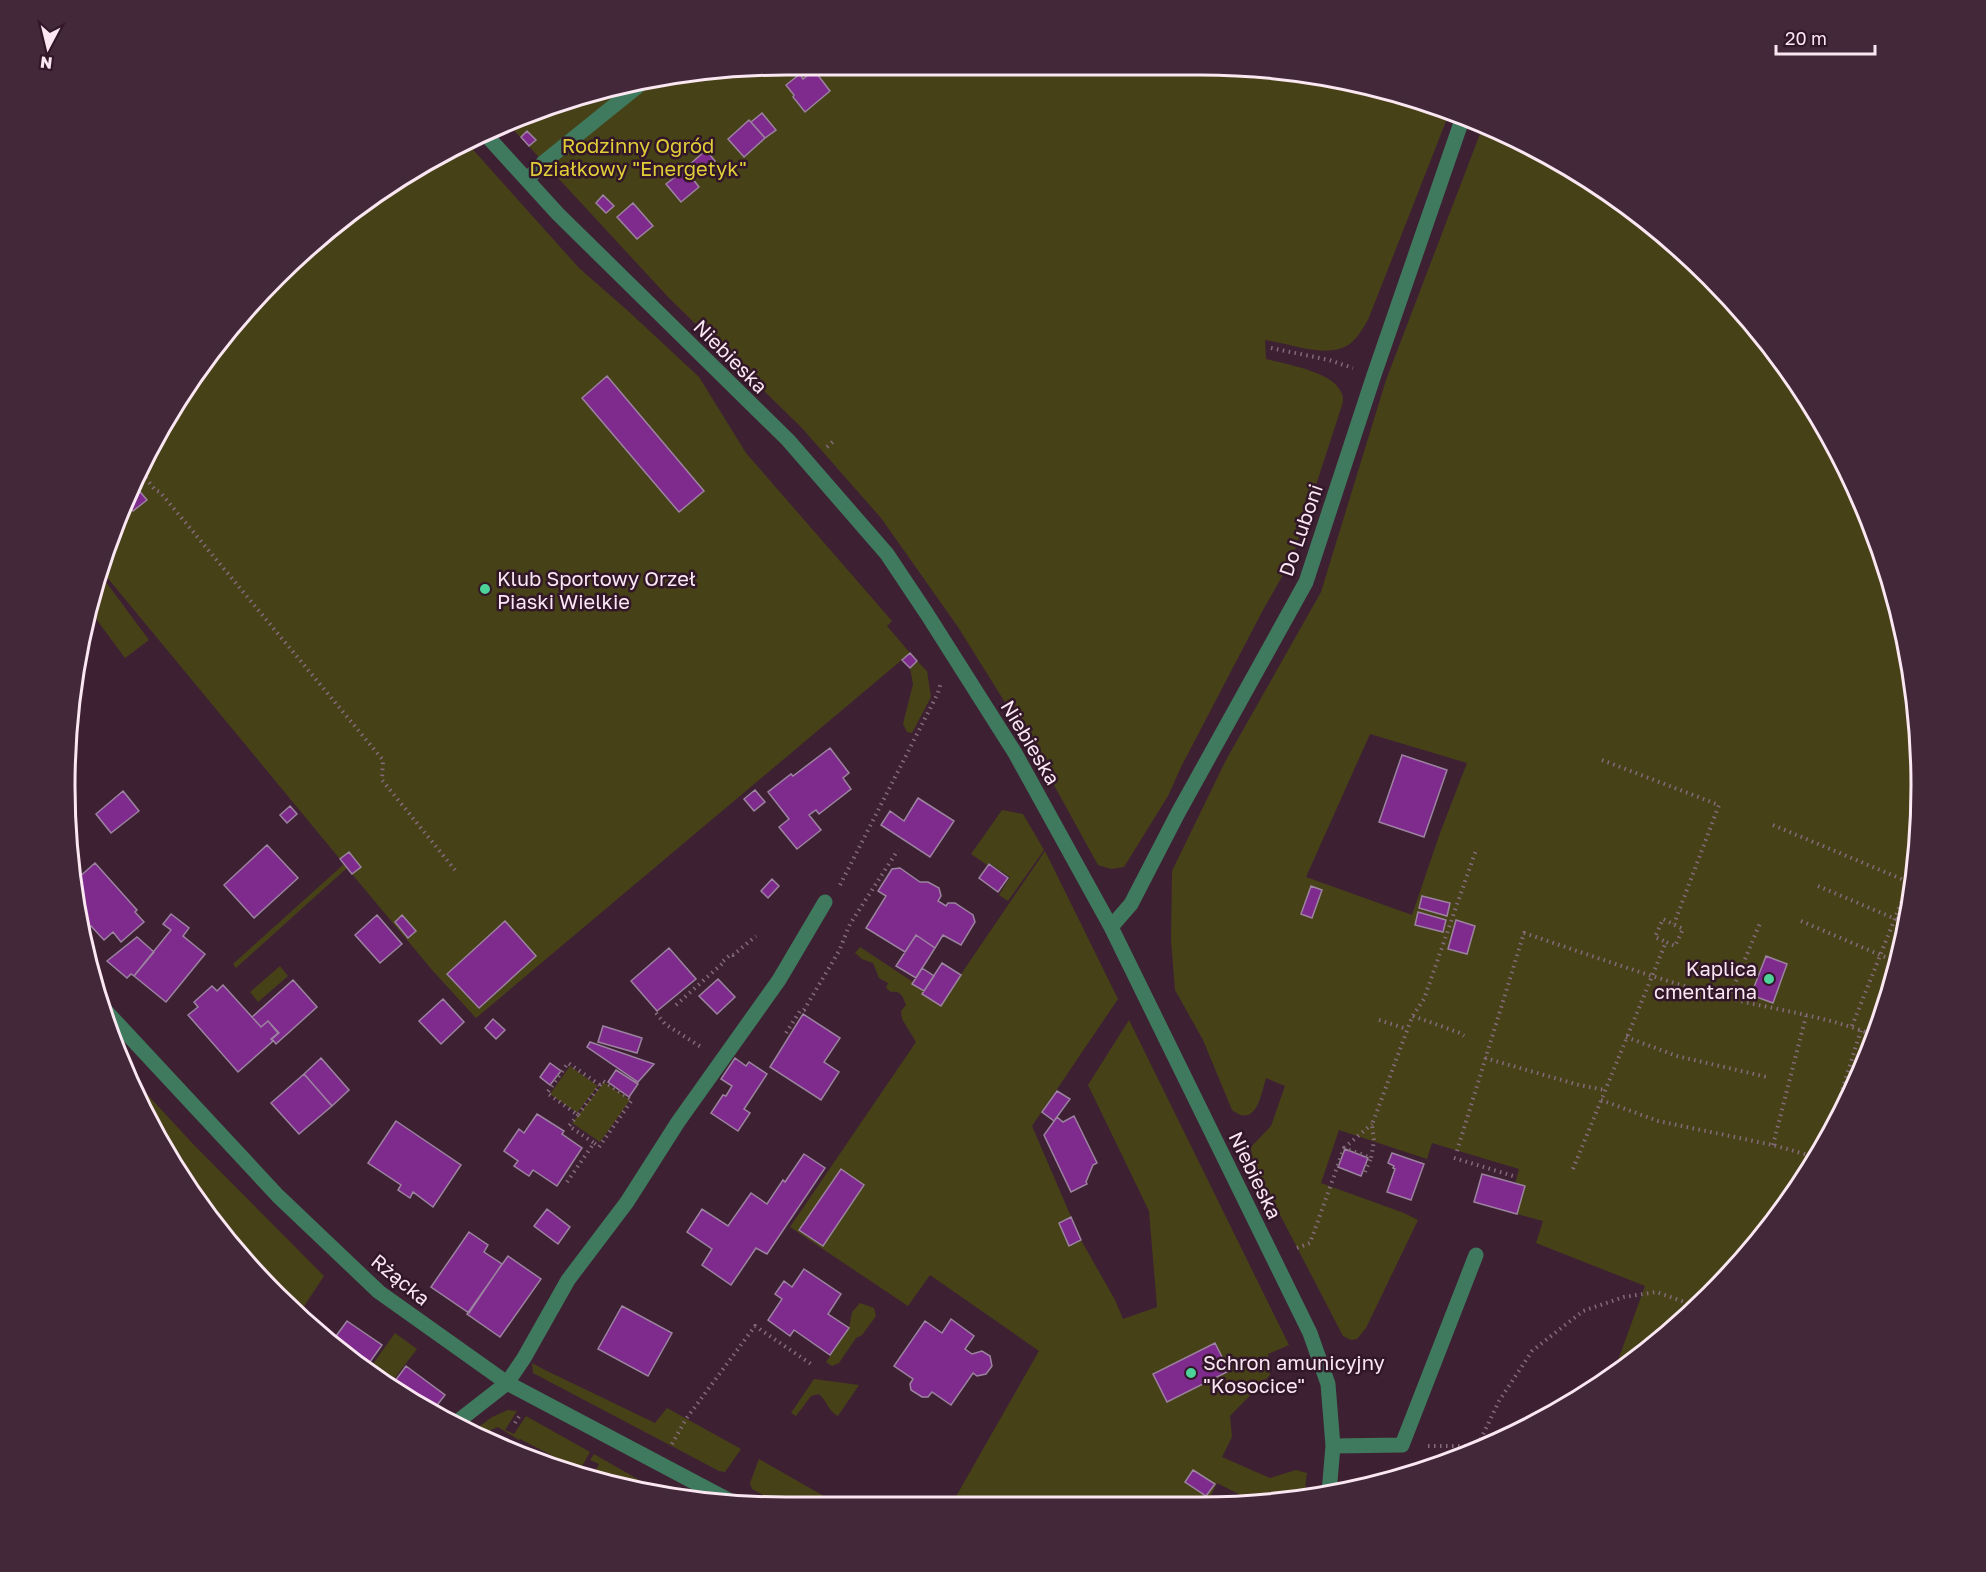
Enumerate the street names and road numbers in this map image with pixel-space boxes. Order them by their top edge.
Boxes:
street label: Niebieska [689,314,773,398]
street label: Do Luboni [1273,481,1327,579]
street label: Niebieska [996,695,1066,789]
street label: Niebieska [1225,1127,1287,1223]
street label: Rżącka [367,1248,435,1310]

